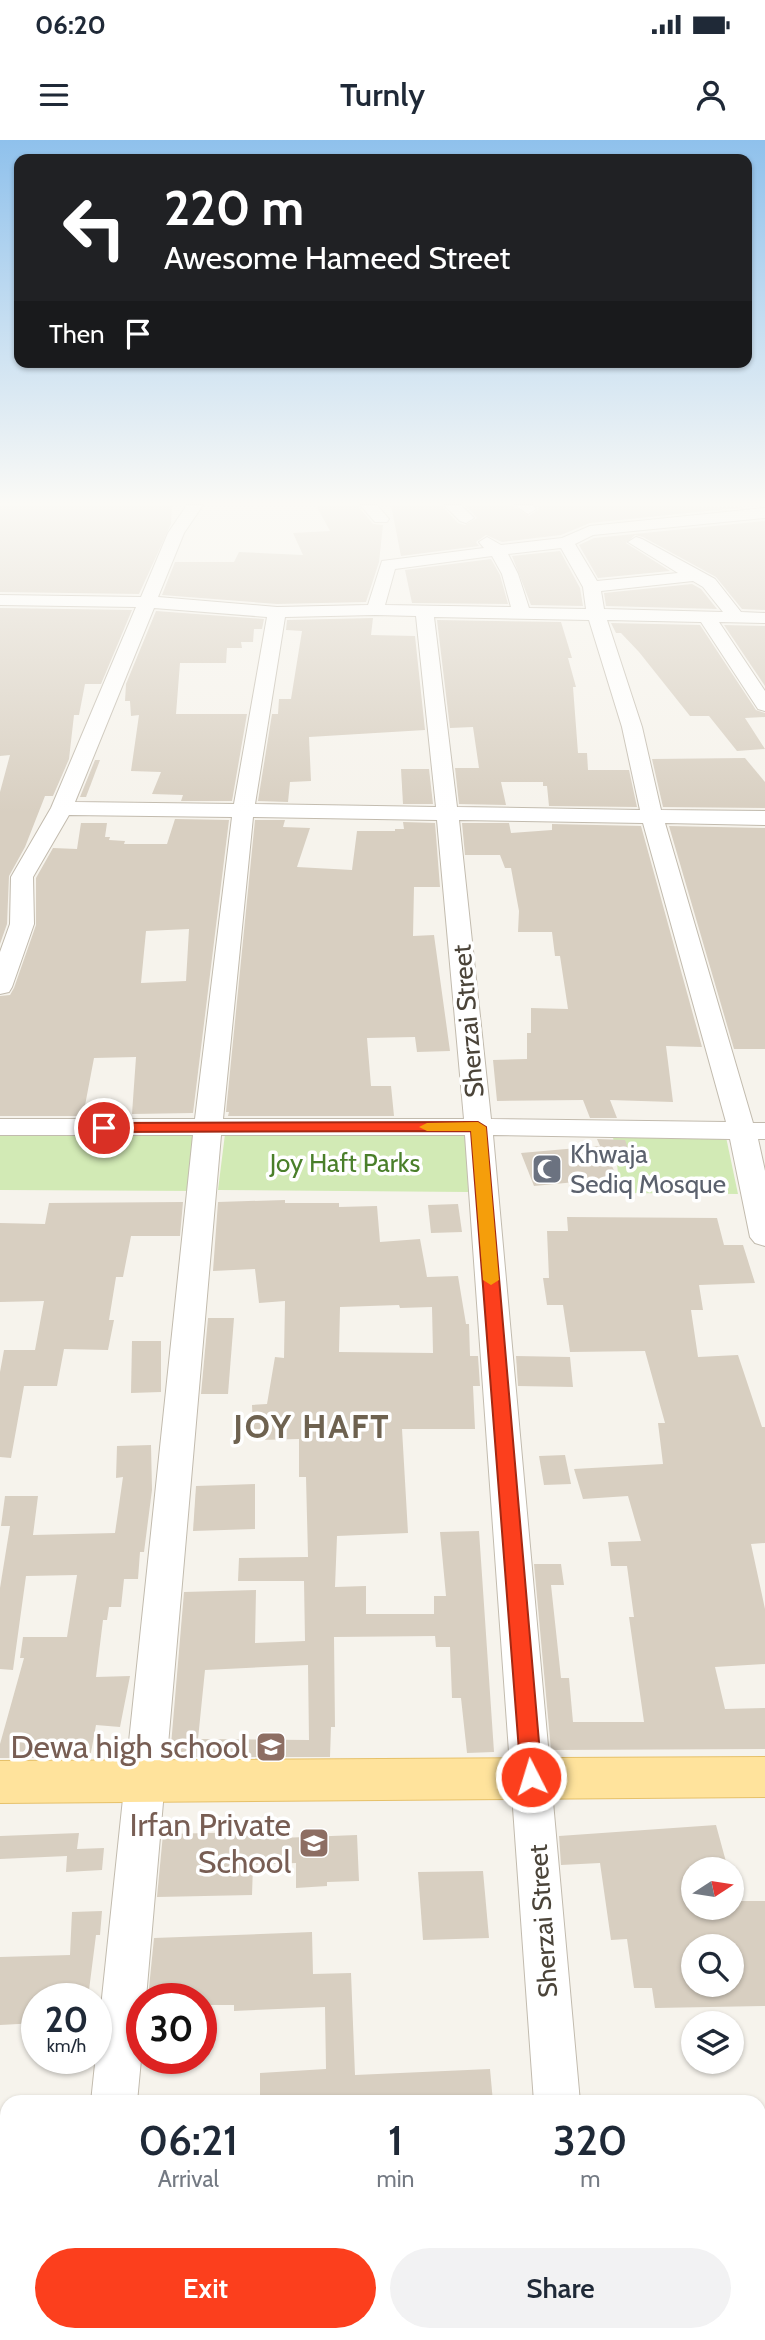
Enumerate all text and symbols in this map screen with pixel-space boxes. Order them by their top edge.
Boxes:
text: 06:20 [35,9,106,41]
text: Turnly [340,75,425,114]
icon: menu [35,76,73,114]
icon: person [692,76,730,114]
text: 220 m [164,178,304,237]
icon: left [49,182,140,273]
text: Awesome Hameed Street [164,238,510,277]
icon: arrive [119,315,157,353]
text: Then [49,318,105,350]
street label: Sherzai Street [445,943,491,1099]
pin [74,1098,134,1158]
icon: arrive [85,1109,123,1147]
place label: Khwaja Sediq Mosque [570,1138,726,1200]
park label: Joy Haft Parks [269,1147,421,1179]
mosque icon: Khwaja Sediq Mosque [530,1152,564,1186]
district label: JOY HAFT [232,1406,391,1446]
place label: Dewa high school [10,1727,248,1766]
school or university icon: Dewa high school [254,1730,288,1764]
position arrow [494,1740,568,1814]
place label: Irfan Private School [130,1805,291,1881]
school or university icon: Irfan Private School [297,1826,331,1860]
street label: Sherzai Street [522,1843,564,1999]
north arrow [681,1857,744,1920]
map controls [681,1857,744,2074]
button: search [681,1934,744,1997]
speed limit sign: 30 [126,1983,217,2074]
text: 20 [45,1998,88,2041]
button: layers [681,2011,744,2074]
text: km/h [47,2035,86,2057]
text: 06:21 [139,2114,238,2166]
text: 1 [388,2114,403,2166]
text: 320 [553,2114,627,2166]
text: Arrival [158,2165,219,2193]
text: min [377,2165,414,2193]
text: m [580,2165,600,2193]
button: Exit [35,2248,376,2328]
button: Share [390,2248,731,2328]

